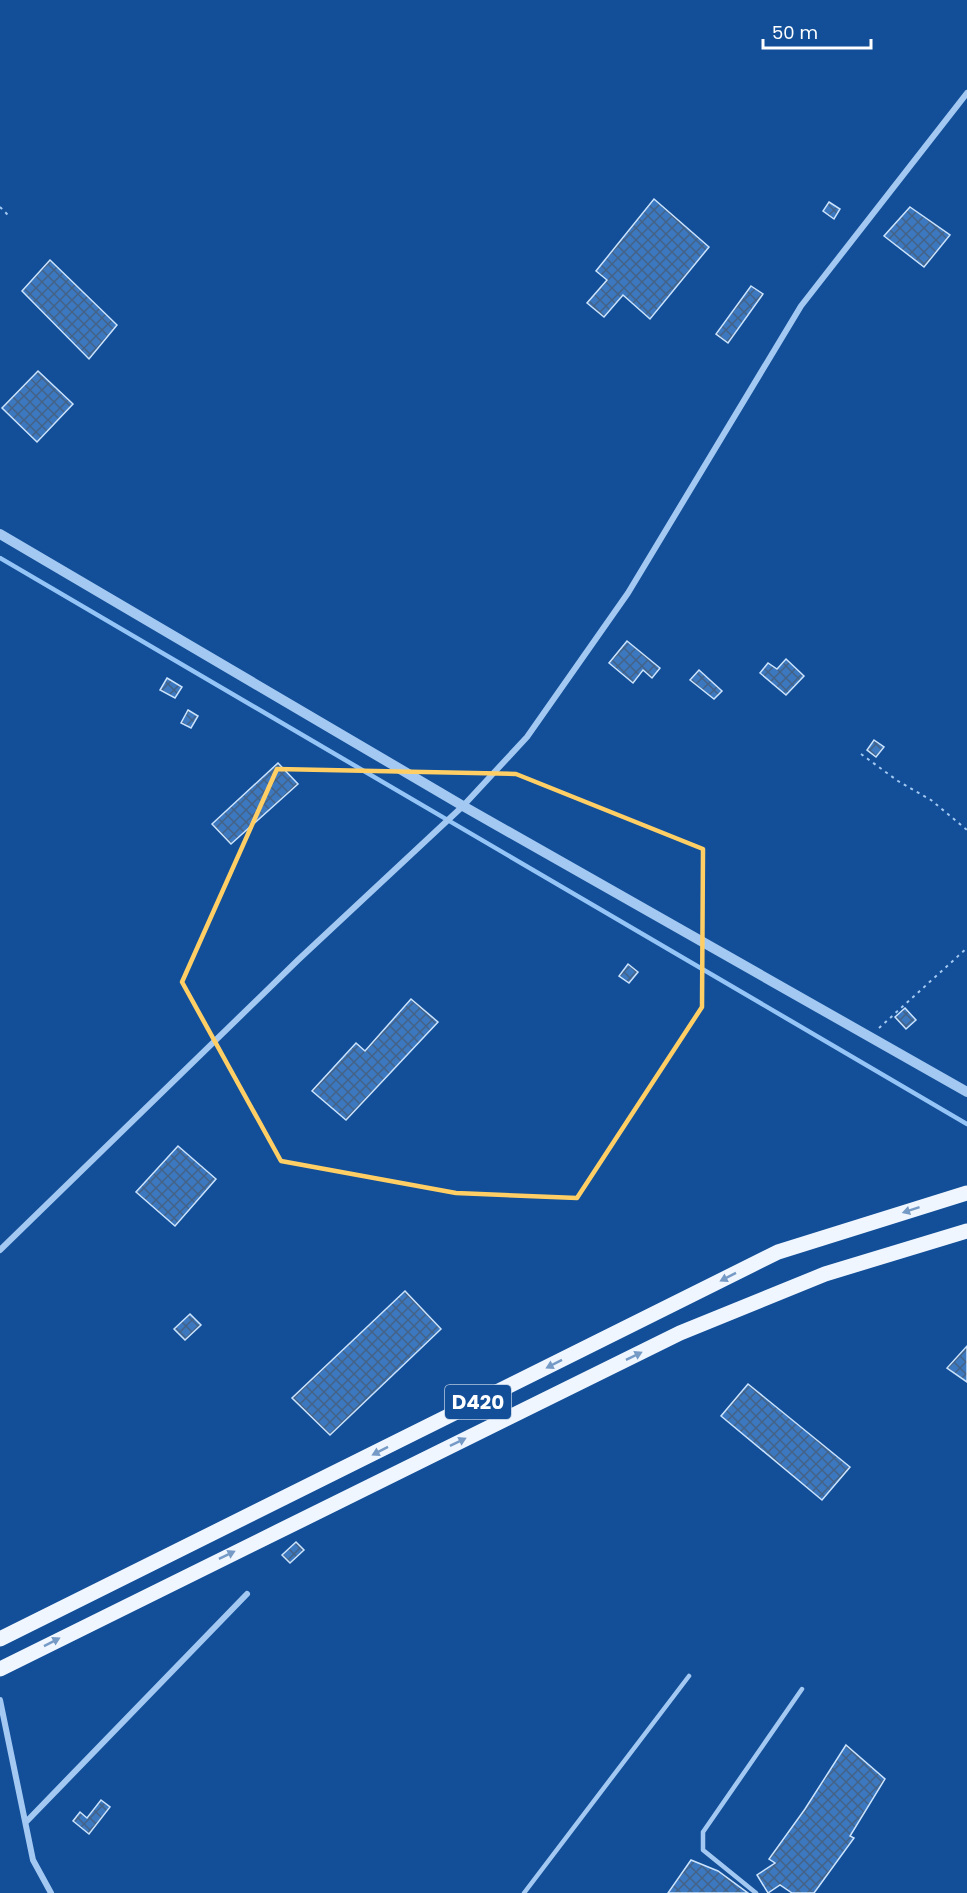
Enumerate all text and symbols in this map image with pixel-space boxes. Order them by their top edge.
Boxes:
scale bar [763,12,871,50]
text: 50 m [772,20,818,45]
one-way arrow [902,1206,920,1216]
one-way arrow [720,1272,737,1282]
one-way arrow [625,1352,642,1361]
one-way arrow [545,1359,562,1369]
road number: D420 [445,1385,511,1419]
one-way arrow [450,1437,467,1446]
one-way arrow [371,1447,388,1456]
one-way arrow [218,1551,235,1560]
one-way arrow [44,1638,61,1647]

